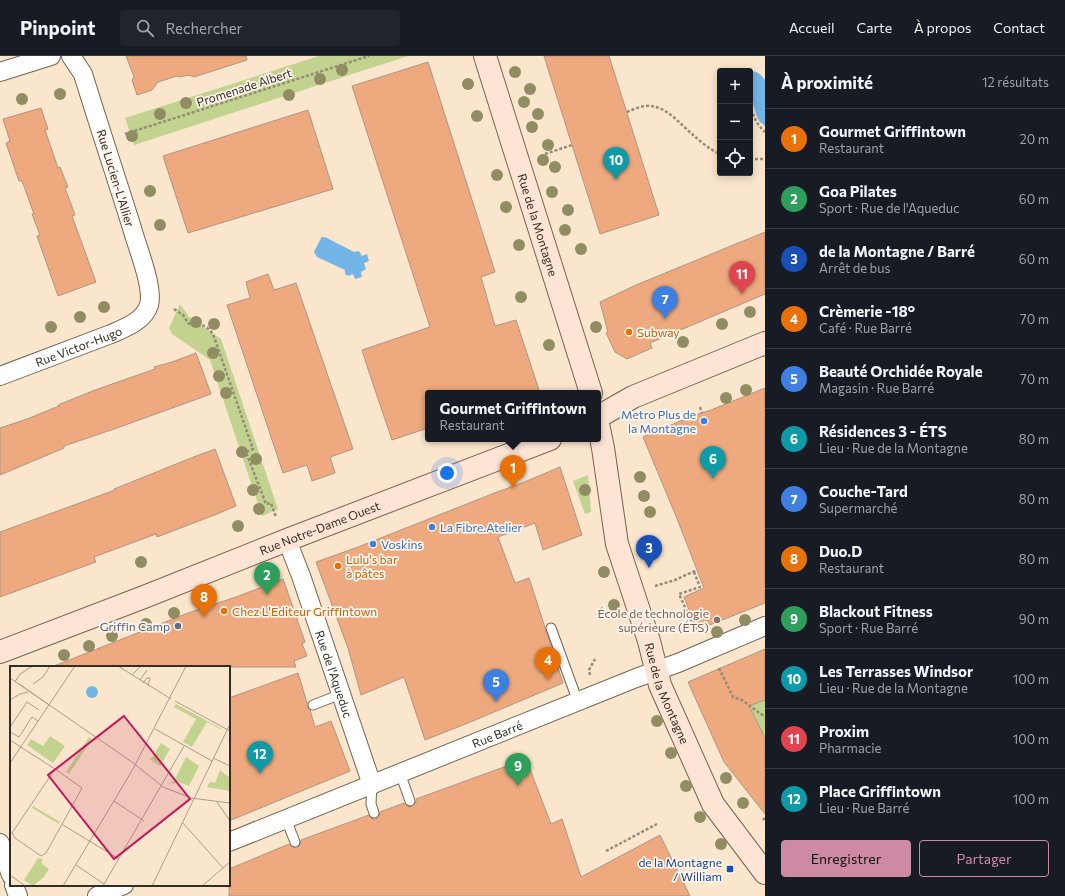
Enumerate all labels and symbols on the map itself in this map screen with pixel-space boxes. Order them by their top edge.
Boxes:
street label: Promenade Albert [195,65,293,109]
street label: Rue Lucien-L'Allier [94,127,138,229]
pin: 10 [603,147,629,180]
street label: Rue de la Montagne [515,172,561,278]
pin: 11 [729,261,755,294]
pin: 7 [652,286,678,319]
street label: Rue Victor-Hugo [33,323,124,369]
place label: Subway [637,325,680,339]
marker: Subway [624,327,634,337]
place label: Metro Plus de la Montagne [621,407,696,435]
marker: Metro Plus de la Montagne [699,416,709,426]
pin: 6 [700,446,726,479]
pin: 1 [500,455,526,488]
your location [437,463,457,483]
street label: Rue Notre-Dame Ouest [257,498,382,557]
place label: La Fibre.Atelier [440,520,523,534]
marker: La Fibre.Atelier [427,522,437,532]
pin: 3 [636,535,662,568]
place label: Voskins [381,537,423,551]
marker: Voskins [368,539,378,549]
place label: Lulu's bar à pâtes [346,552,398,580]
marker: Lulu's bar à pâtes [333,561,343,571]
pin: 2 [254,562,280,595]
pin: 8 [191,584,217,617]
place label: Chez L'Editeur Griffintown [232,604,377,618]
marker: Chez L'Editeur Griffintown [219,606,229,616]
place label: École de technologie supérieure (ÉTS) [597,606,709,634]
marker: École de technologie supérieure (ÉTS) [712,615,722,625]
place label: Griffin Camp [100,619,170,633]
marker: Griffin Camp [173,621,183,631]
street label: Rue de l'Aqueduc [313,628,356,719]
street label: Rue de la Montagne [643,641,692,746]
pin: 4 [535,647,561,680]
inset map [10,666,230,886]
pin: 5 [483,669,509,702]
street label: Rue Barré [470,718,524,750]
pin: 12 [247,741,273,774]
pin: 9 [505,753,531,786]
place label: de la Montagne / William [638,855,722,883]
marker: de la Montagne / William [725,864,735,874]

